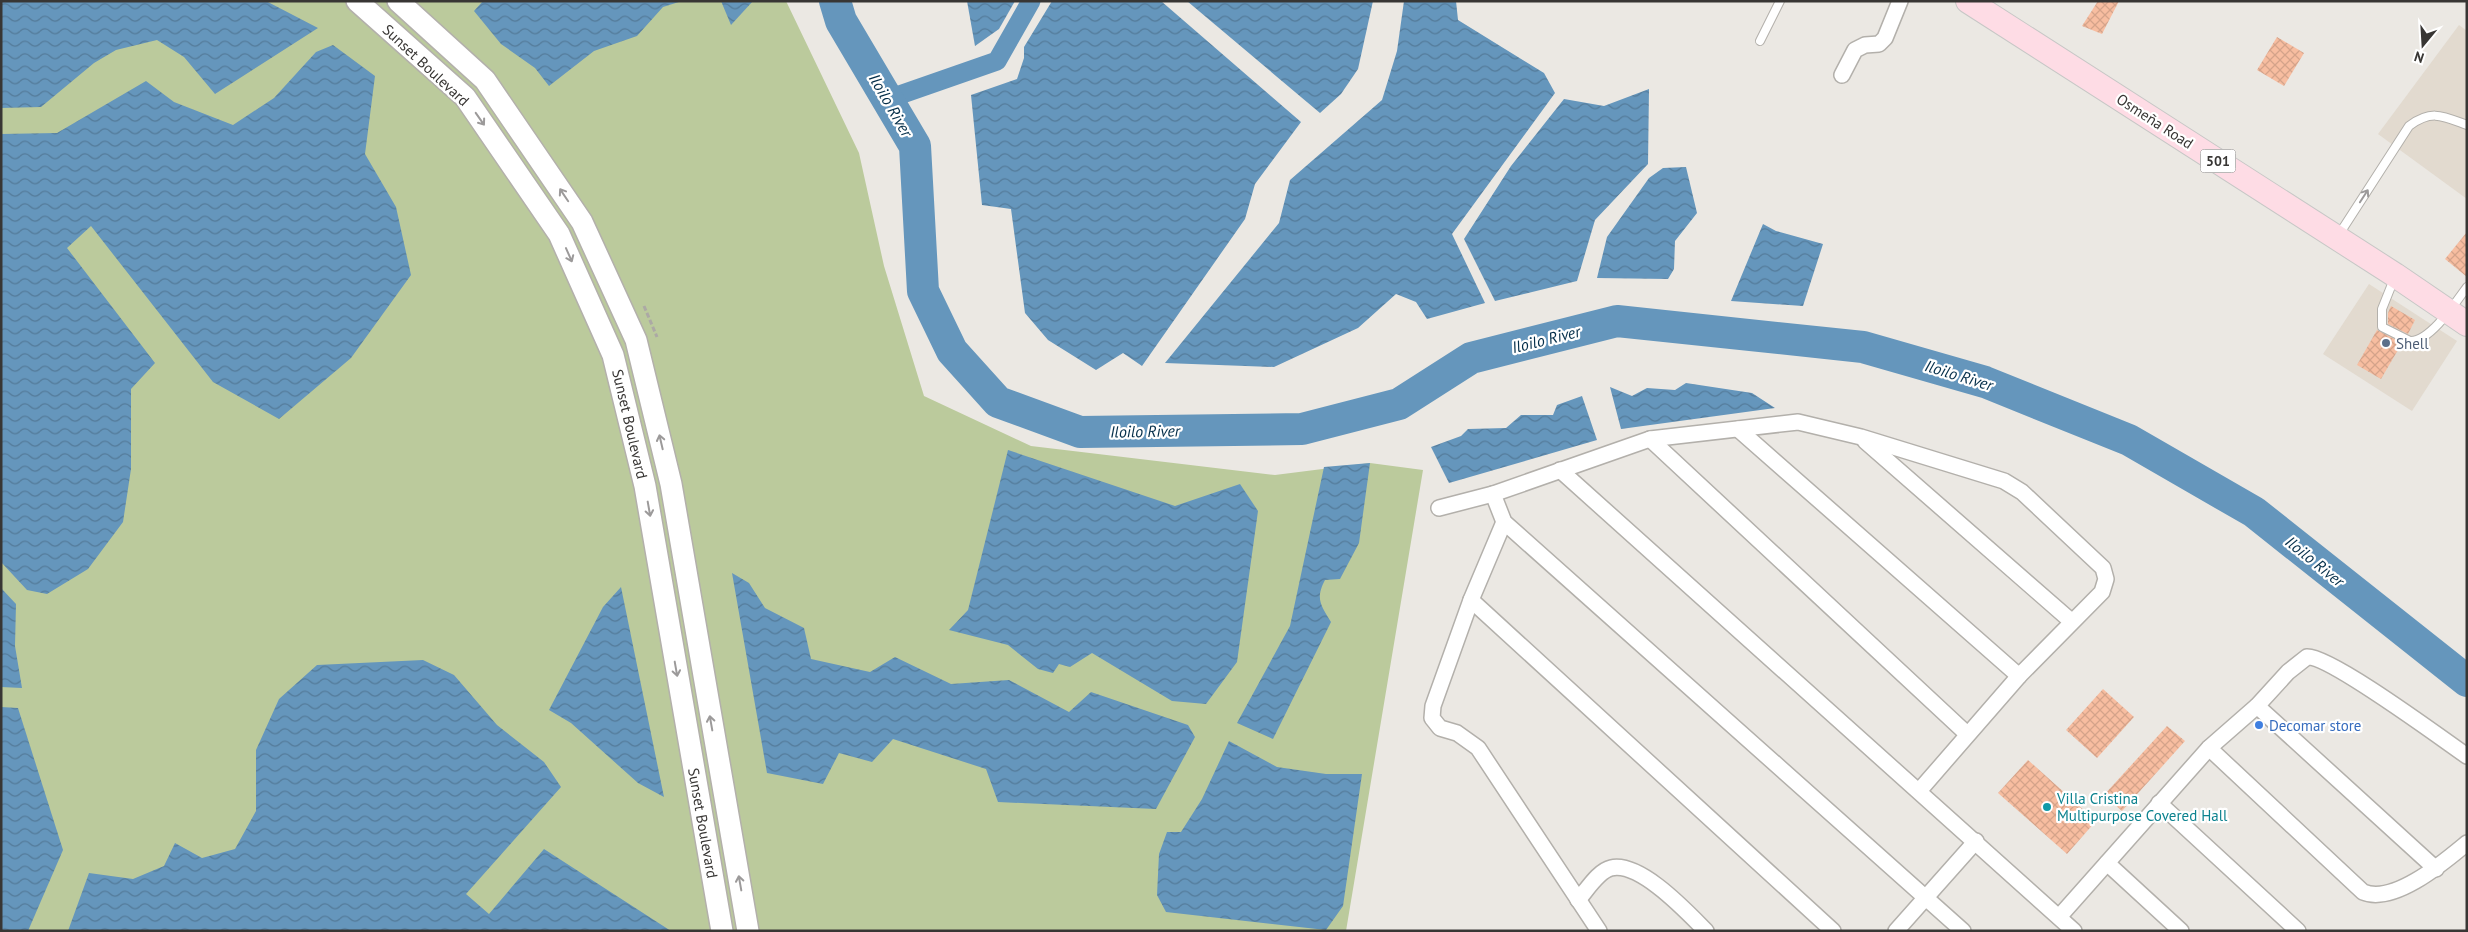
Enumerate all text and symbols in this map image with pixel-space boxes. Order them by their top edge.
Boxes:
street label: Sunset Boulevard [379,20,473,110]
north arrow [2398,20,2448,70]
text: N [2412,47,2426,67]
water label: Iloilo River [865,70,918,142]
street label: Osmeña Road [2113,89,2197,153]
one-way arrow [475,112,485,126]
road number: 501 [2200,150,2236,172]
one-way arrow [559,189,569,203]
one-way arrow [2359,190,2369,204]
one-way arrow [564,247,574,262]
water label: Iloilo River [1510,320,1584,357]
place label: Shell [2396,334,2429,353]
marker: Shell [2380,337,2392,349]
water label: Iloilo River [1923,355,1997,395]
street label: Sunset Boulevard [608,367,652,481]
water label: Iloilo River [1110,420,1182,442]
one-way arrow [656,435,665,451]
one-way arrow [644,501,654,517]
water label: Iloilo River [2282,531,2350,592]
one-way arrow [672,661,682,677]
one-way arrow [706,715,716,731]
place label: Decomar store [2269,716,2361,735]
marker: Decomar store [2253,719,2265,731]
street label: Sunset Boulevard [684,766,722,880]
place label: Villa Cristina Multipurpose Covered Hall [2056,789,2228,825]
marker: Villa Cristina Multipurpose Covered Hall [2041,801,2053,813]
one-way arrow [734,875,744,891]

